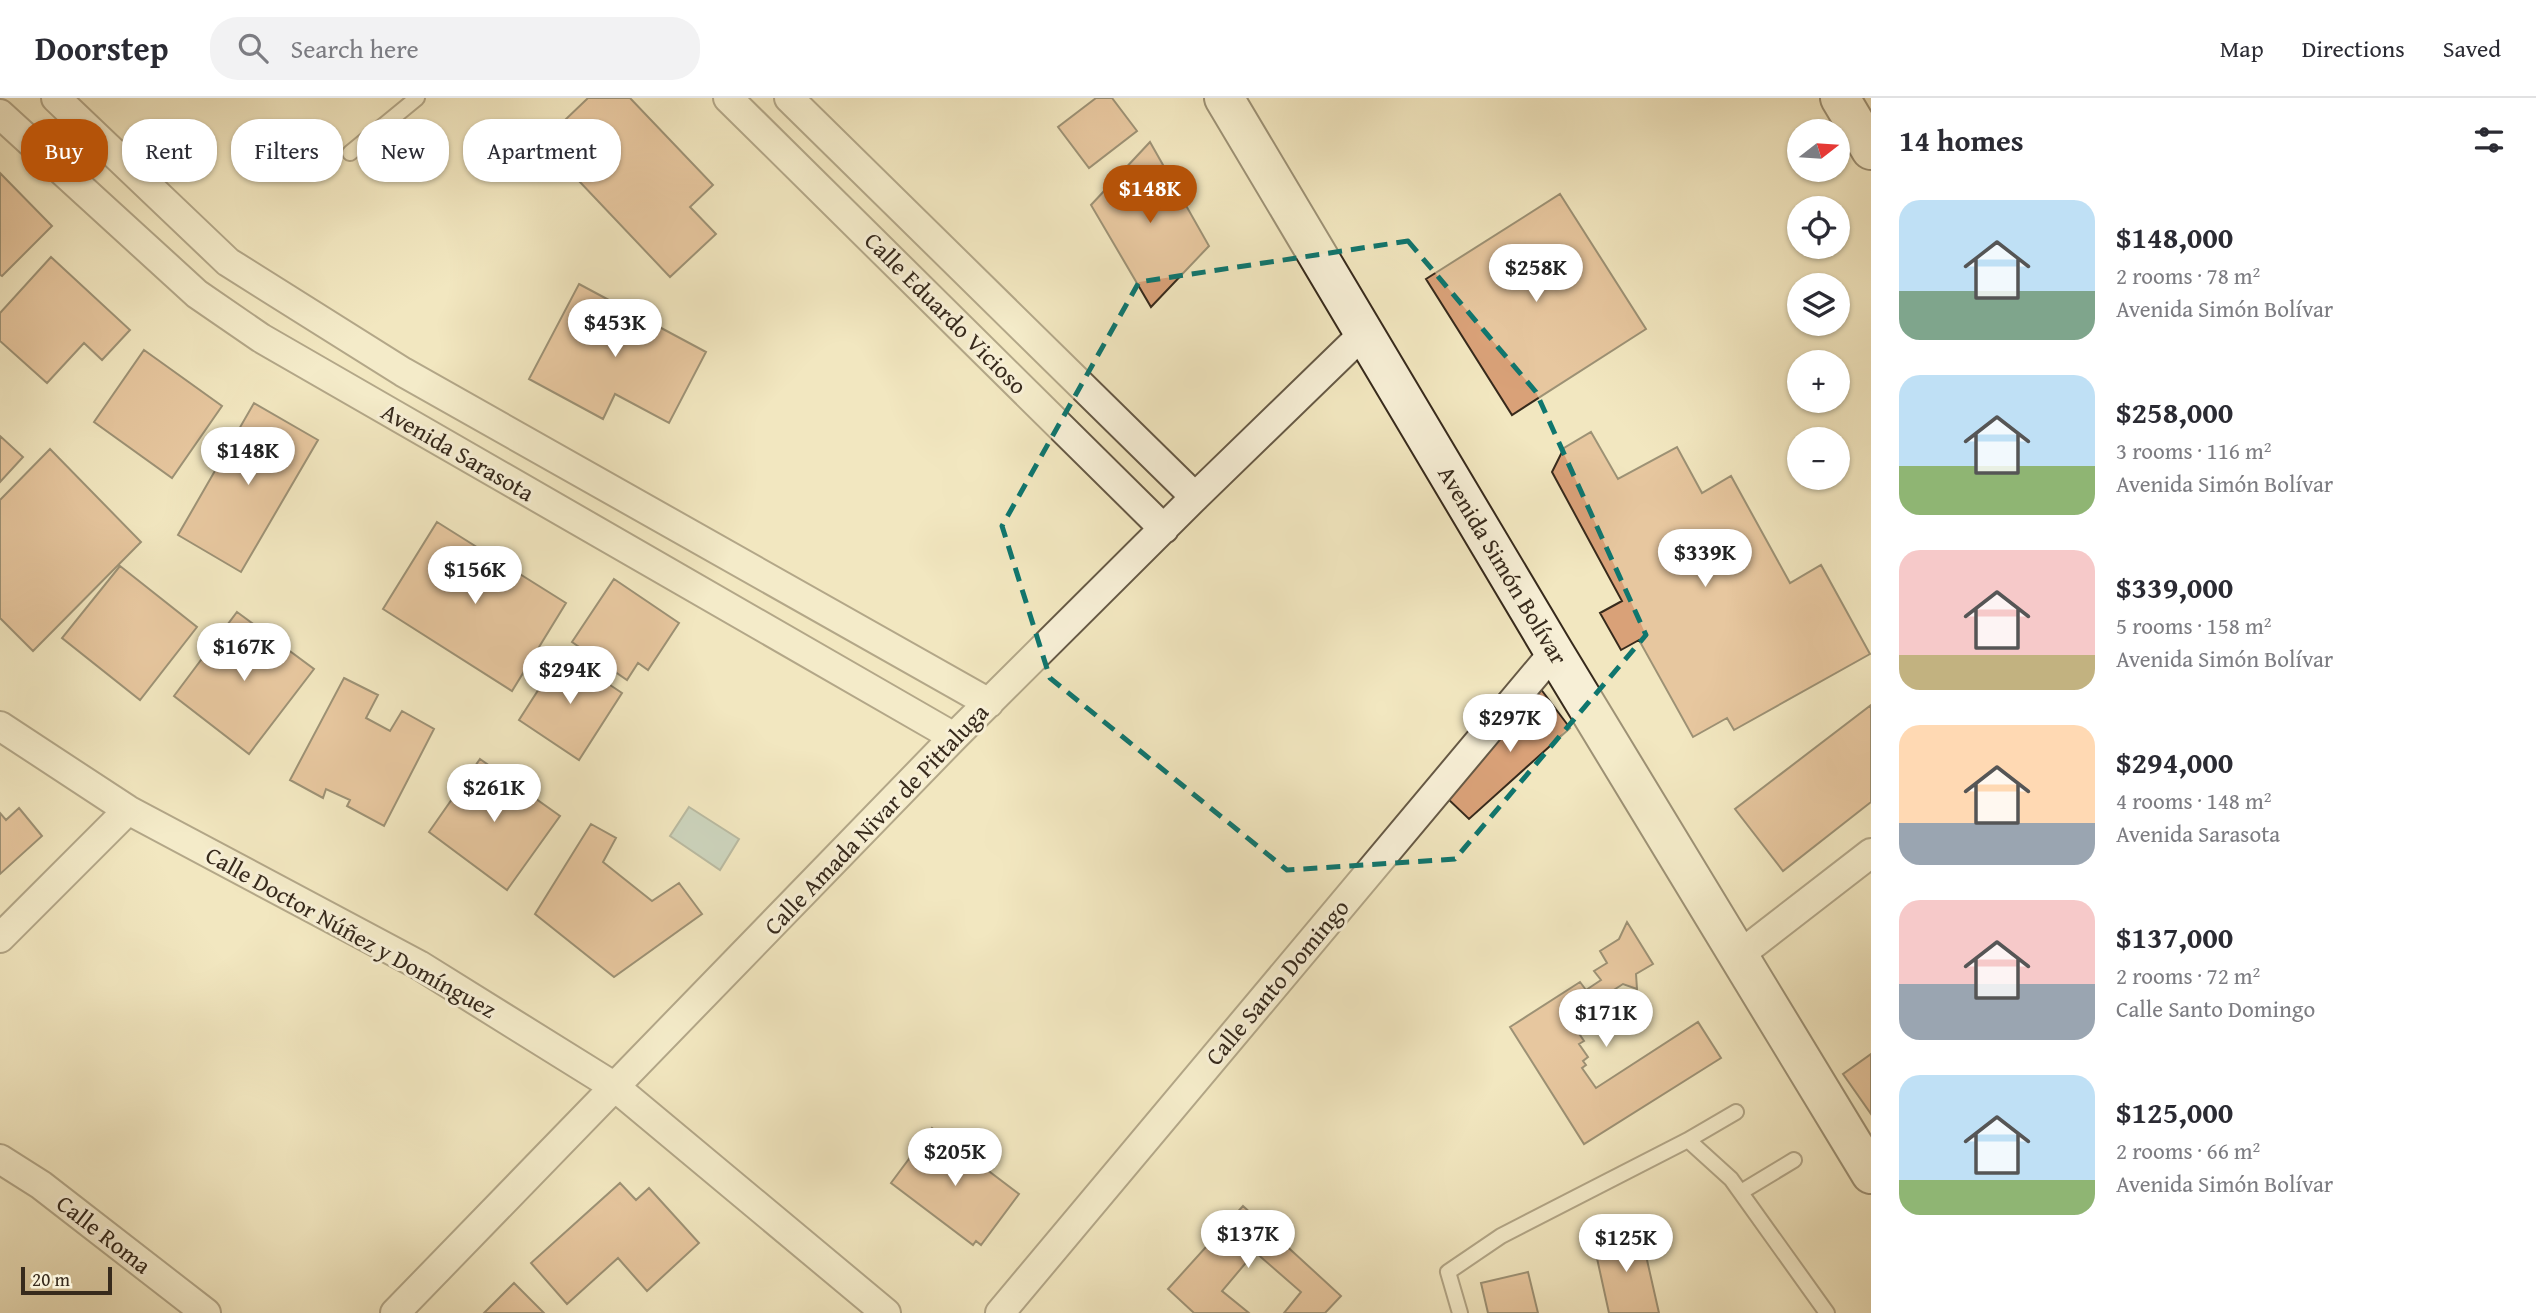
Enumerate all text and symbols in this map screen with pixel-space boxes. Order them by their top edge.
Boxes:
search box [210,17,700,80]
text: Doorstep [35,24,168,72]
icon: search [234,29,272,67]
text: Search here [290,29,419,68]
text: Map [2220,31,2264,66]
text: Directions [2302,31,2405,66]
text: Saved [2443,31,2501,66]
text: 14 homes [1899,118,2024,162]
chip: Buy [21,119,108,182]
chip: Rent [122,119,217,182]
chip: Filters [231,119,343,182]
chip: New [357,119,449,182]
chip: Apartment [463,119,621,182]
north arrow [1787,119,1850,182]
map controls [1787,119,1850,490]
icon: filters [2470,121,2508,159]
pin: $148K [1101,166,1199,225]
text: $148K [1119,171,1181,204]
button: locate [1787,196,1850,259]
text: $148,000 [2116,215,2233,259]
street label: Calle Eduardo Vicioso [857,224,1035,402]
icon: home [1955,228,2039,312]
pin: $258K [1487,244,1585,304]
text: $258K [1505,250,1567,283]
text: 2 rooms · 78 m² [2116,259,2260,292]
button: layers [1787,273,1850,336]
text: Avenida Simón Bolívar [2116,292,2333,325]
pin: $453K [566,300,664,359]
text: $453K [584,305,646,338]
button: + [1787,350,1850,413]
text: $258,000 [2116,390,2233,434]
street label: Avenida Sarasota [375,394,542,510]
icon: home [1955,403,2039,487]
button: − [1787,427,1850,490]
pin: $148K [199,428,297,487]
text: $148K [217,433,279,466]
text: 3 rooms · 116 m² [2116,434,2271,467]
street label: Avenida Simón Bolívar [1430,459,1576,671]
text: Avenida Simón Bolívar [2116,467,2333,500]
pin: $339K [1656,530,1754,589]
text: $339K [1674,535,1736,568]
pin: $156K [426,546,524,606]
text: $156K [444,552,506,585]
text: $339,000 [2116,565,2233,609]
icon: home [1955,578,2039,662]
text: 5 rooms · 158 m² [2116,609,2271,642]
pin: $167K [195,624,293,683]
text: $167K [213,629,275,662]
text: Avenida Simón Bolívar [2116,642,2333,675]
pin: $294K [521,646,619,706]
text: $294K [539,652,601,685]
pin: $297K [1461,694,1559,754]
street label: Calle Amada Nivar de Pittaluga [756,695,997,943]
text: $297K [1479,700,1541,733]
text: $294,000 [2116,740,2233,784]
icon: home [1955,753,2039,837]
pin: $261K [445,764,543,824]
text: $261K [463,770,525,803]
text: 4 rooms · 148 m² [2116,784,2271,817]
text: Avenida Sarasota [2116,817,2280,850]
street label: Calle Doctor Núñez y Domínguez [199,837,503,1027]
street label: Calle Santo Domingo [1197,891,1357,1073]
text: $137,000 [2116,915,2233,959]
icon: home [1955,928,2039,1012]
text: 2 rooms · 72 m² [2116,959,2260,992]
pin: $171K [1557,990,1655,1049]
text: Calle Santo Domingo [2116,992,2315,1025]
text: $171K [1575,995,1637,1028]
text: $125,000 [2116,1090,2233,1134]
icon: home [1955,1103,2039,1187]
pin: $205K [906,1128,1004,1188]
text: $205K [924,1134,986,1167]
text: 2 rooms · 66 m² [2116,1134,2260,1167]
text: Avenida Simón Bolívar [2116,1167,2333,1200]
street label: Calle Roma [49,1186,159,1282]
pin: $137K [1199,1210,1297,1270]
pin: $125K [1577,1214,1675,1274]
text: $137K [1217,1216,1279,1249]
text: $125K [1595,1220,1657,1253]
scale bar [21,1264,112,1296]
text: 20 m [32,1265,70,1293]

